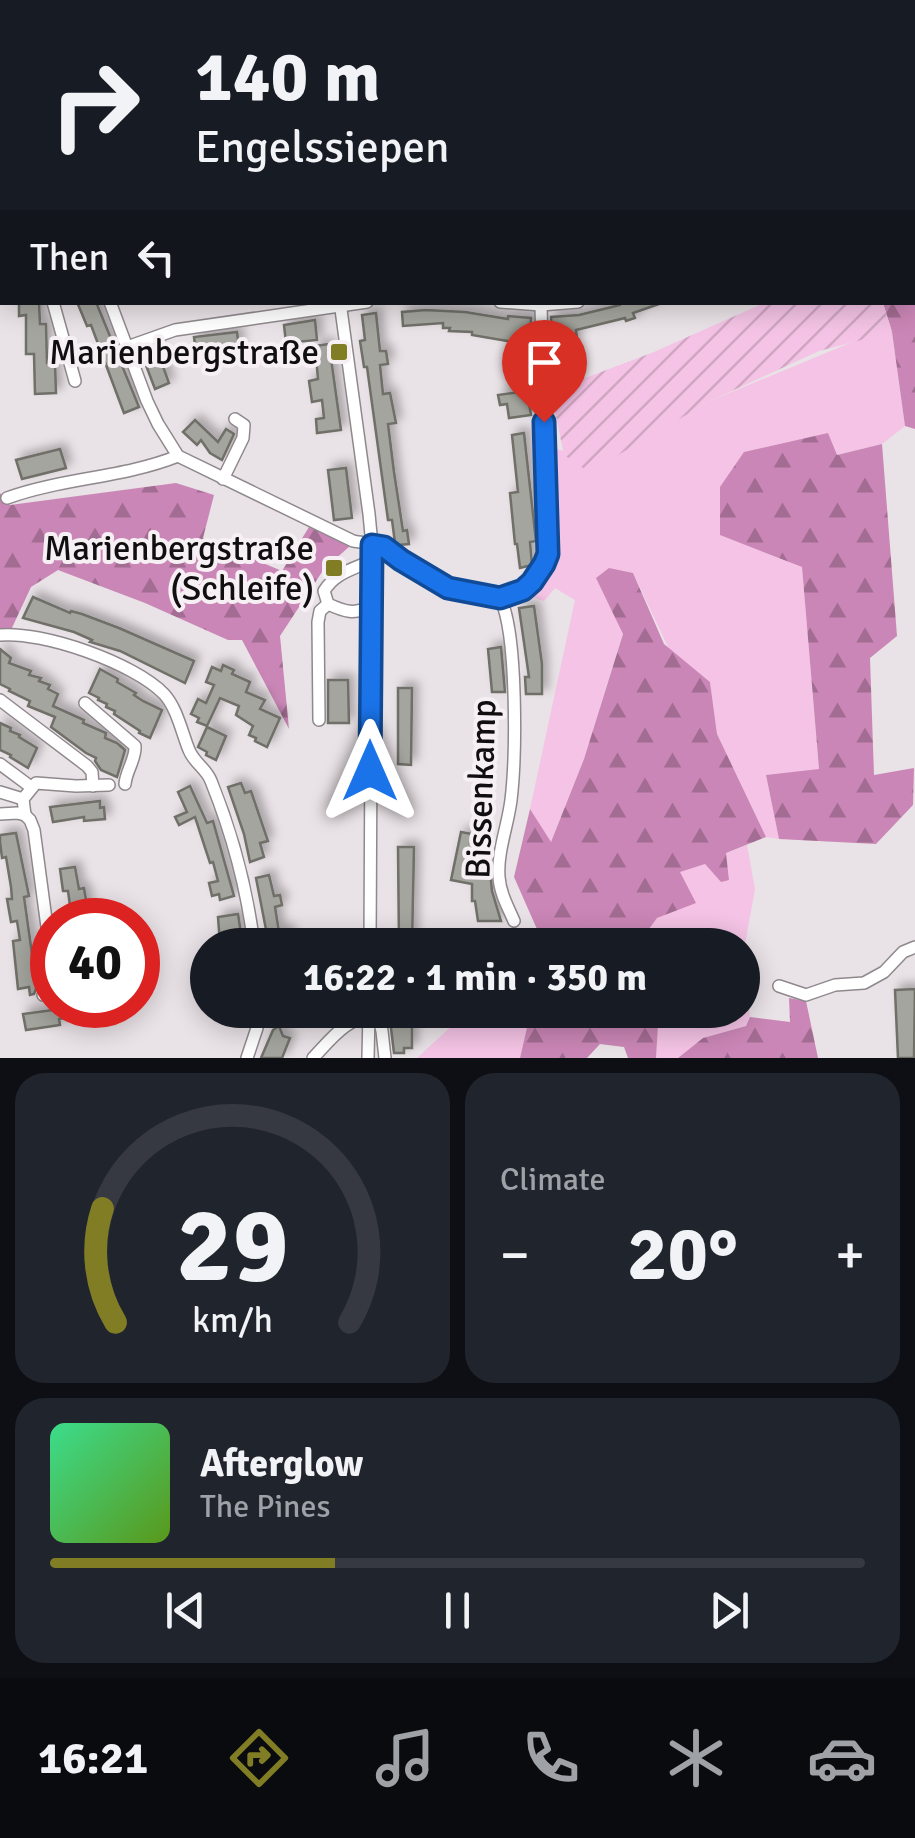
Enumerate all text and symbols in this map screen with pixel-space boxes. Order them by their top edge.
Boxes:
text: 140 m [195,34,380,120]
icon: right [30,40,160,170]
text: Engelssiepen [195,120,450,175]
icon: left [129,230,184,285]
text: Then [30,234,109,281]
pin [502,320,587,423]
place label: Marienbergstraße [49,331,319,374]
icon: arrive [517,335,572,390]
marker: Marienbergstraße [328,341,350,363]
place label: Marienbergstraße (Schleife) [44,527,314,610]
marker: Marienbergstraße (Schleife) [323,557,345,579]
street label: Bissenkamp [456,698,506,880]
position arrow [318,719,422,823]
speed limit sign: 40 [30,898,160,1028]
text: 16:22 · 1 min · 350 m [303,954,647,1001]
text: Climate [500,1160,606,1199]
text: 29 [176,1182,289,1310]
text: 20° [627,1208,738,1301]
text: − [500,1221,530,1289]
text: + [835,1221,865,1289]
text: km/h [192,1298,273,1342]
text: Afterglow [200,1440,363,1487]
text: The Pines [200,1487,331,1526]
icon: previous [158,1583,213,1638]
icon: pause [430,1583,485,1638]
icon: next [702,1583,757,1638]
icon: directions [224,1723,294,1793]
icon: music [370,1723,440,1793]
icon: phone [516,1723,586,1793]
icon: climate [661,1723,731,1793]
icon: car [807,1723,877,1793]
text: 16:21 [38,1731,148,1786]

